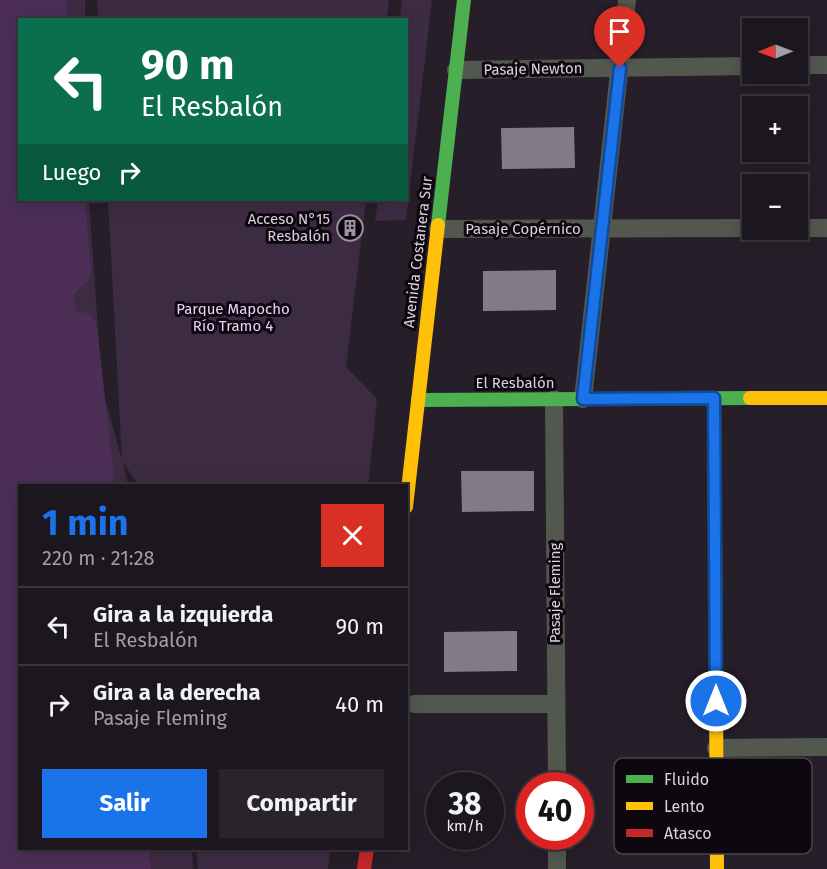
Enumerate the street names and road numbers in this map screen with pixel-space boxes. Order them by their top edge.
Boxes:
street label: Pasaje Newton [483,59,583,79]
street label: Avenida Costanera Sur [400,175,436,329]
street label: Pasaje Copérnico [465,220,581,238]
street label: El Resbalón [476,374,554,392]
street label: Pasaje Fleming [546,543,564,643]

